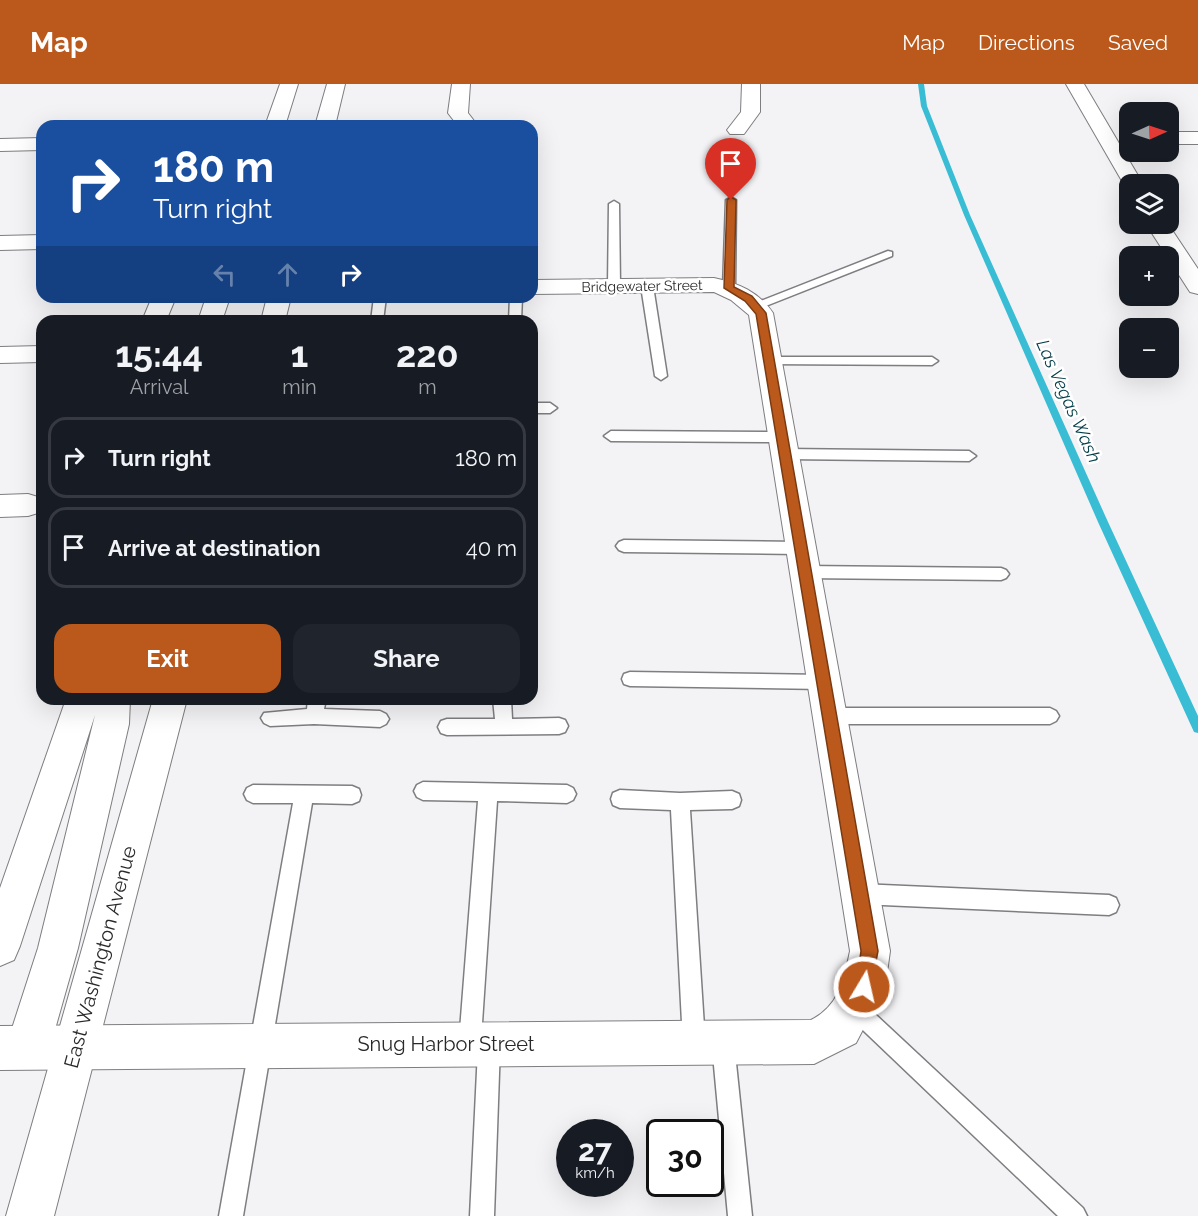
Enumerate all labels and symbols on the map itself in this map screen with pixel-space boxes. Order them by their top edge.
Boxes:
north arrow [1119,102,1179,162]
pin [705,138,756,200]
street label: Bridgewater Street [581,277,703,295]
water label: Las Vegas Wash [1032,336,1106,466]
street label: East Washington Avenue [59,843,141,1071]
position arrow [832,955,896,1019]
street label: Snug Harbor Street [357,1032,535,1056]
speed limit sign: 30 [646,1119,724,1197]

